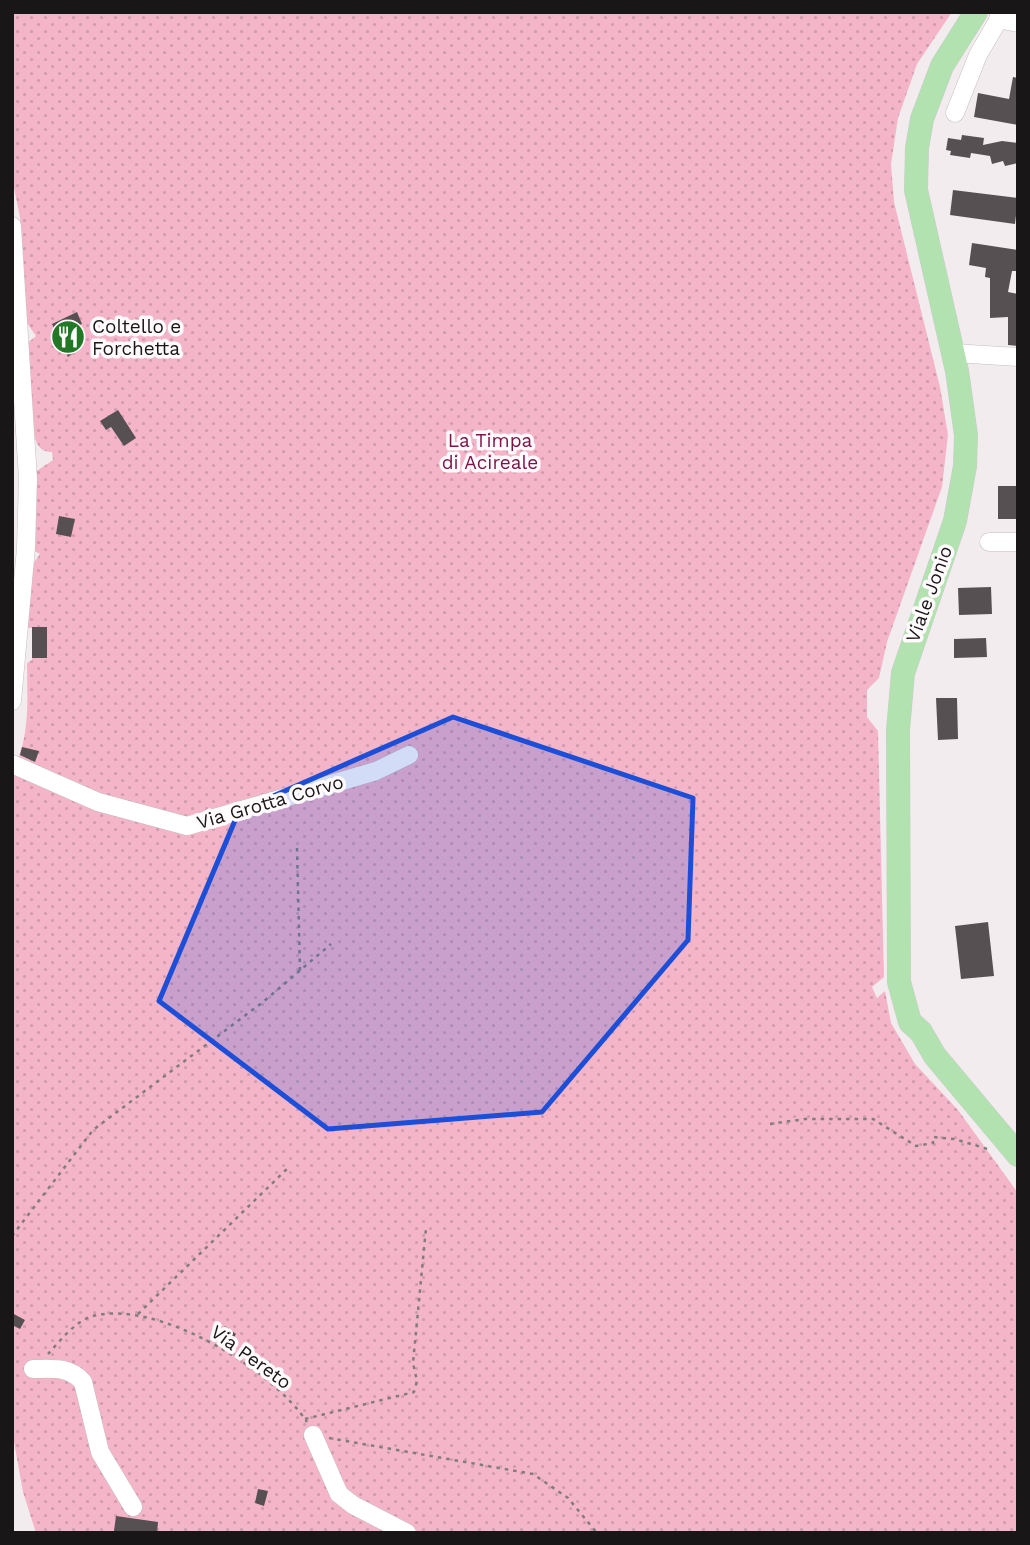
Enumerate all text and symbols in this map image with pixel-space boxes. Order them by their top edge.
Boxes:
place label: Coltello e Forchetta [92,315,181,360]
restaurant icon: Coltello e Forchetta [49,318,87,356]
park label: La Timpa di Acireale [442,429,538,474]
street label: Viale Jonio [901,543,957,645]
street label: Via Grotta Corvo [194,770,346,834]
street label: Via Pereto [206,1320,296,1394]

